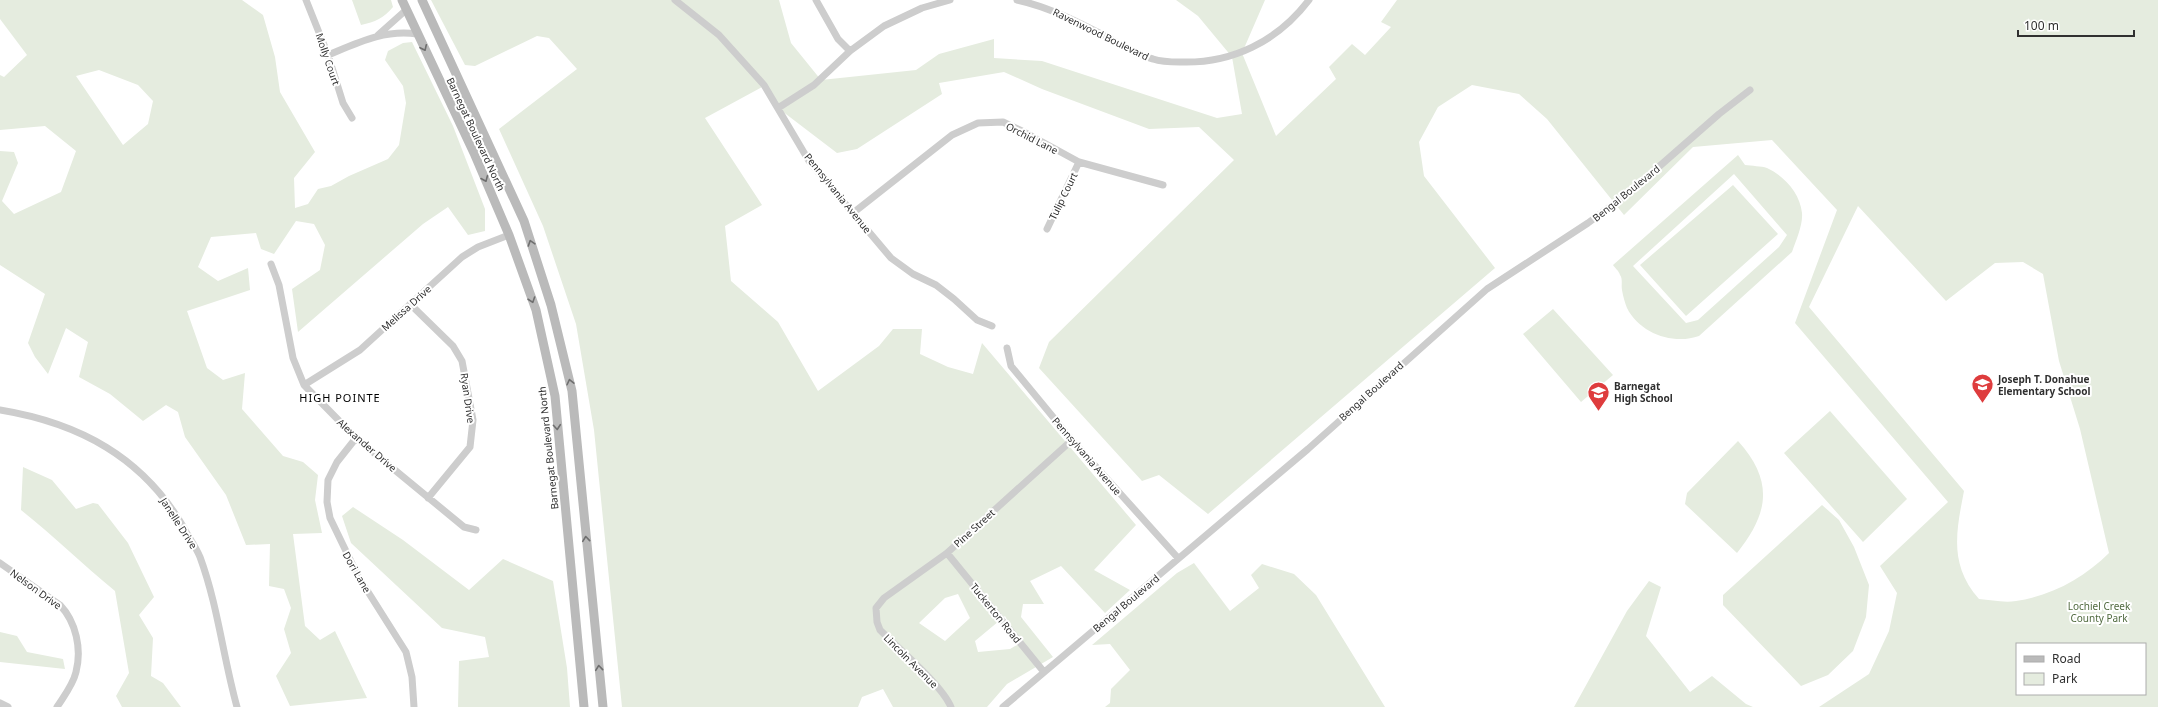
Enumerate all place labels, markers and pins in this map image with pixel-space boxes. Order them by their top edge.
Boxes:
school or university icon: Joseph T. Donahue Elementary School [1970,372,1996,405]
place label: Joseph T. Donahue Elementary School [1997,372,2091,398]
school or university icon: Barnegat High School [1586,379,1612,412]
place label: Barnegat High School [1614,379,1673,405]

